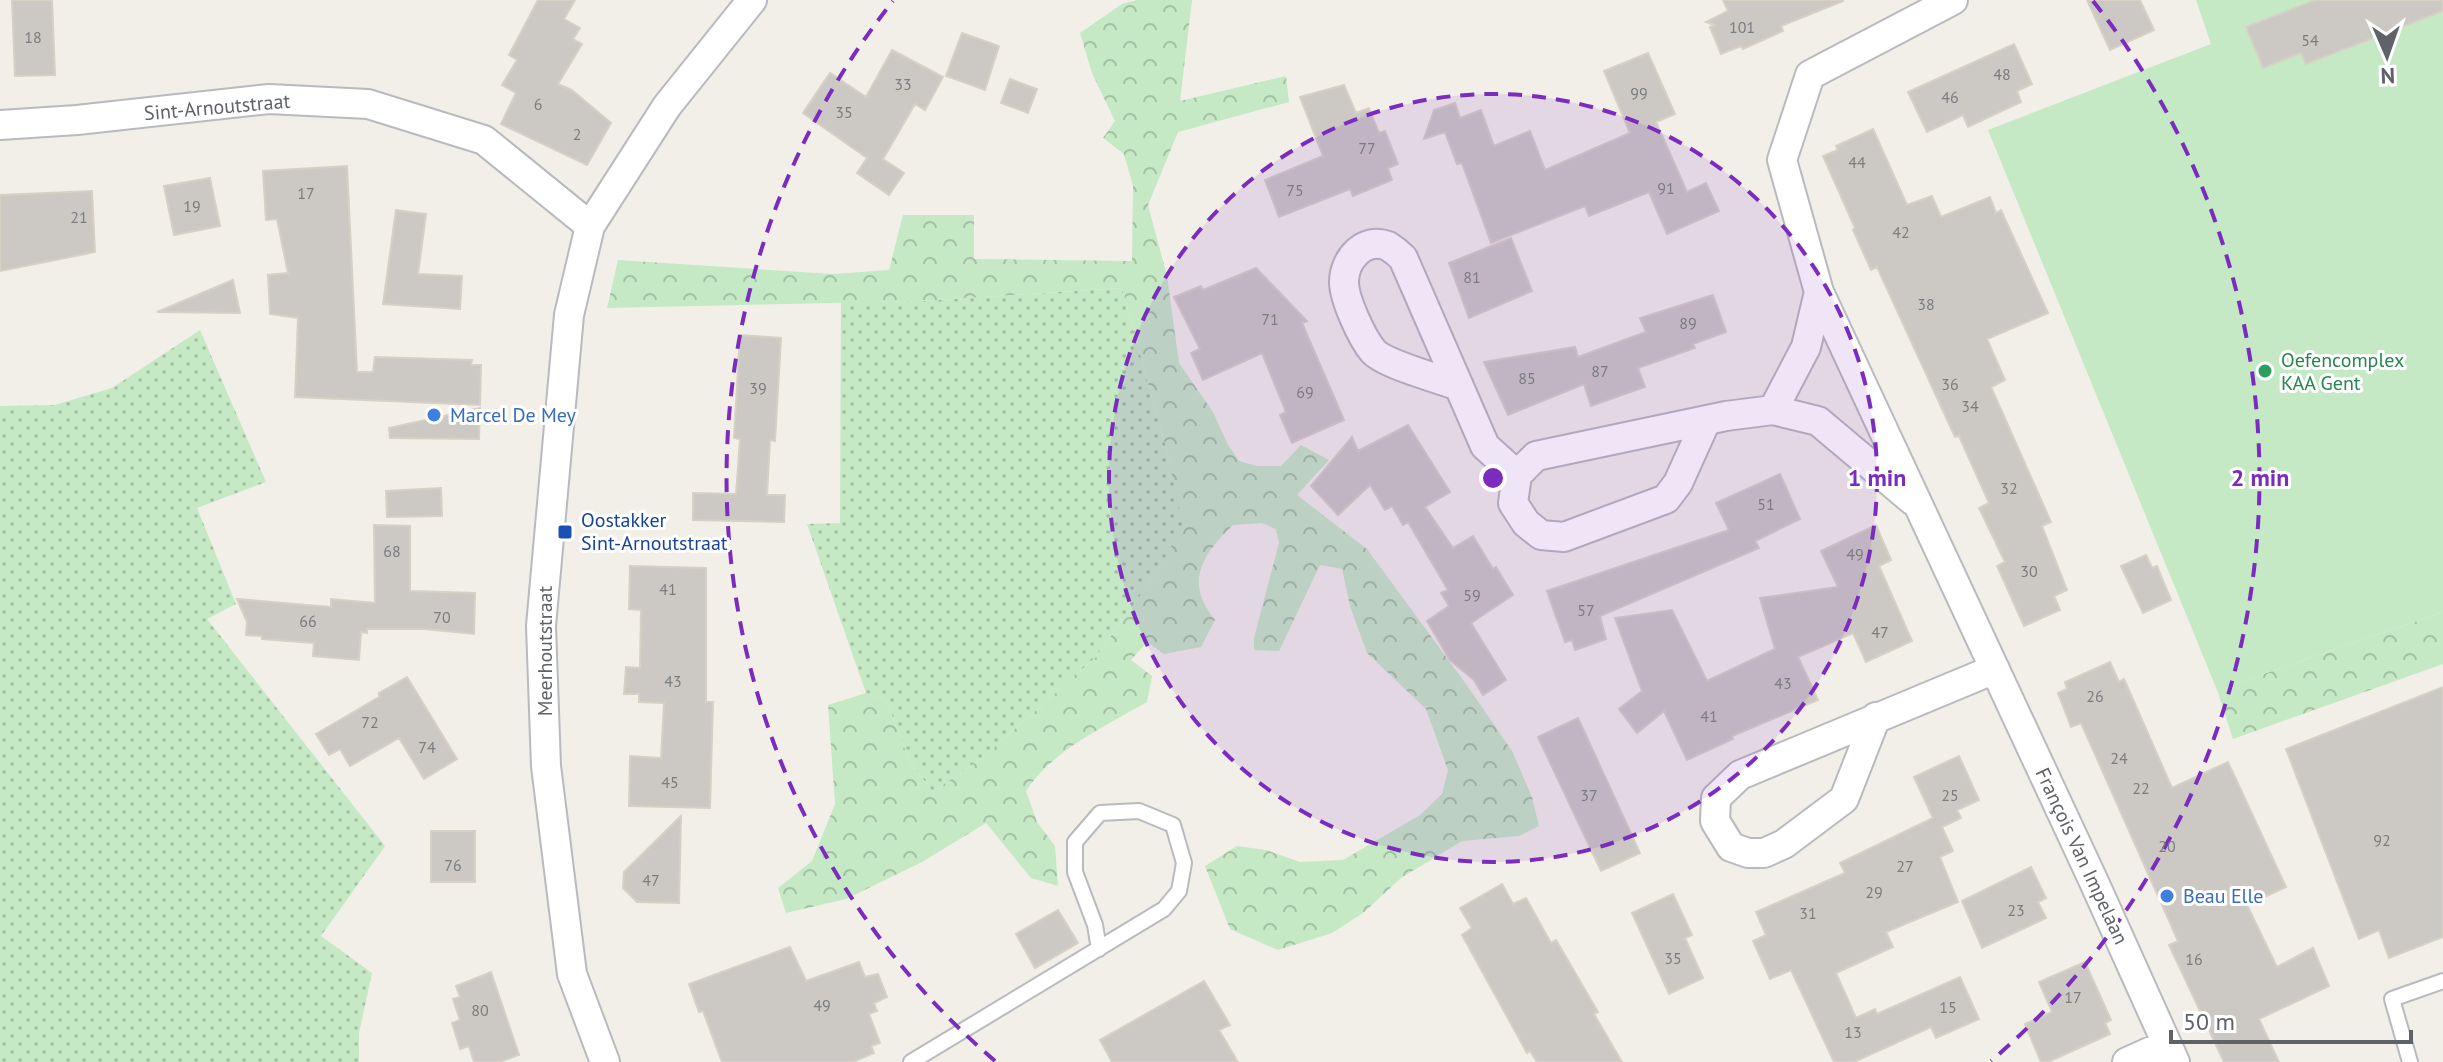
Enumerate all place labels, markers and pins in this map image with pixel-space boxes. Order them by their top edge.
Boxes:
place label: Oefencomplex KAA Gent [2281,347,2404,396]
marker: Oefencomplex KAA Gent [2256,362,2274,380]
place label: Marcel De Mey [450,402,577,428]
marker: Marcel De Mey [425,406,443,424]
centre of rings [1479,464,1507,492]
place label: Oostakker Sint-Arnoutstraat [581,507,728,556]
marker: Oostakker Sint-Arnoutstraat [556,523,574,541]
place label: Beau Elle [2183,883,2263,909]
marker: Beau Elle [2158,887,2176,905]

